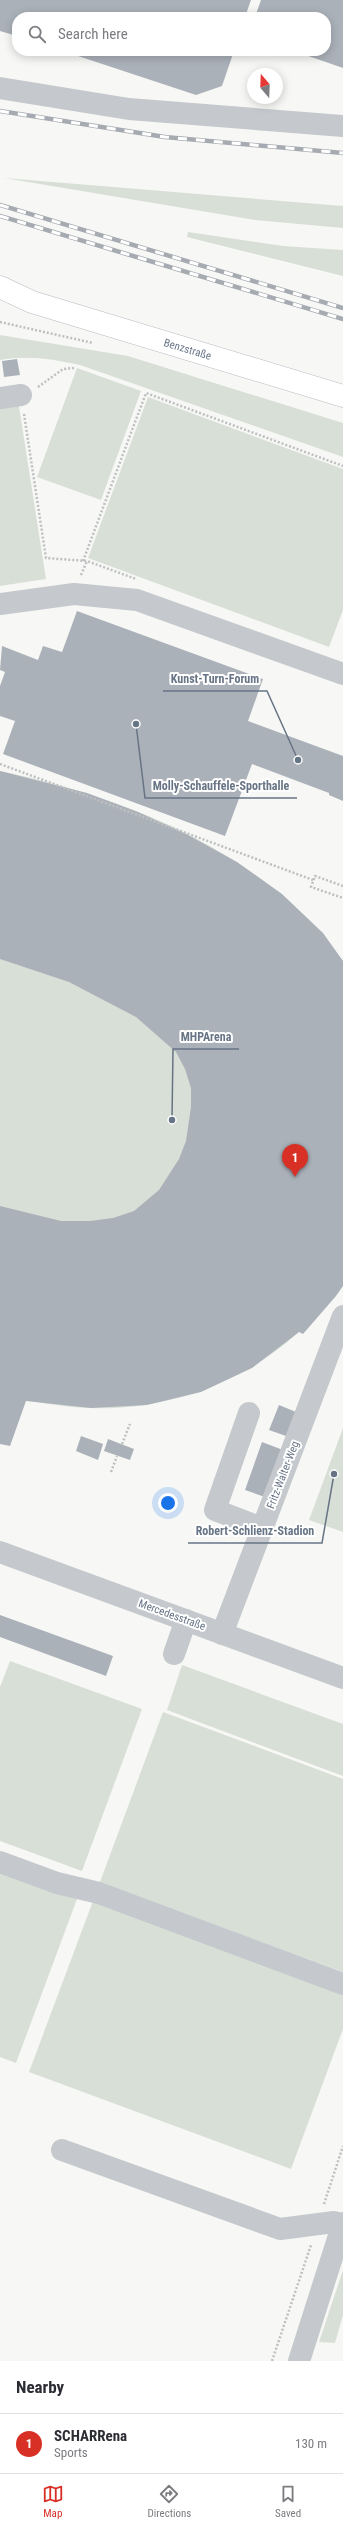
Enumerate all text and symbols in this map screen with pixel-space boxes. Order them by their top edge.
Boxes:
search box [12,12,331,56]
icon: search [26,23,48,45]
text: Search here [58,25,128,43]
north arrow [247,68,283,104]
street label: Benzstraße [162,336,213,362]
callout: Kunst-Turn-Forum [163,667,267,691]
text: Kunst-Turn-Forum [171,672,259,686]
callout: Molly-Schauffele-Sporthalle [145,774,297,798]
text: Molly-Schauffele-Sporthalle [153,779,289,793]
callout: MHPArena [173,1025,239,1049]
text: MHPArena [181,1030,232,1044]
pin: 1 [282,1144,308,1177]
street label: Fritz-Walter-Weg [264,1439,302,1511]
your location [158,1493,178,1513]
callout: Robert-Schlienz-Stadion [188,1519,322,1543]
text: Robert-Schlienz-Stadion [196,1524,314,1538]
street label: Mercedesstraße [137,1597,207,1633]
text: Nearby [16,2377,64,2397]
text: SCHARRena [54,2427,127,2445]
text: 1 [26,2436,32,2451]
text: 130 m [295,2436,327,2451]
text: Sports [54,2445,88,2460]
tab: Map [42,2483,64,2520]
tab: Directions [147,2483,191,2520]
tab: Saved [275,2483,301,2520]

